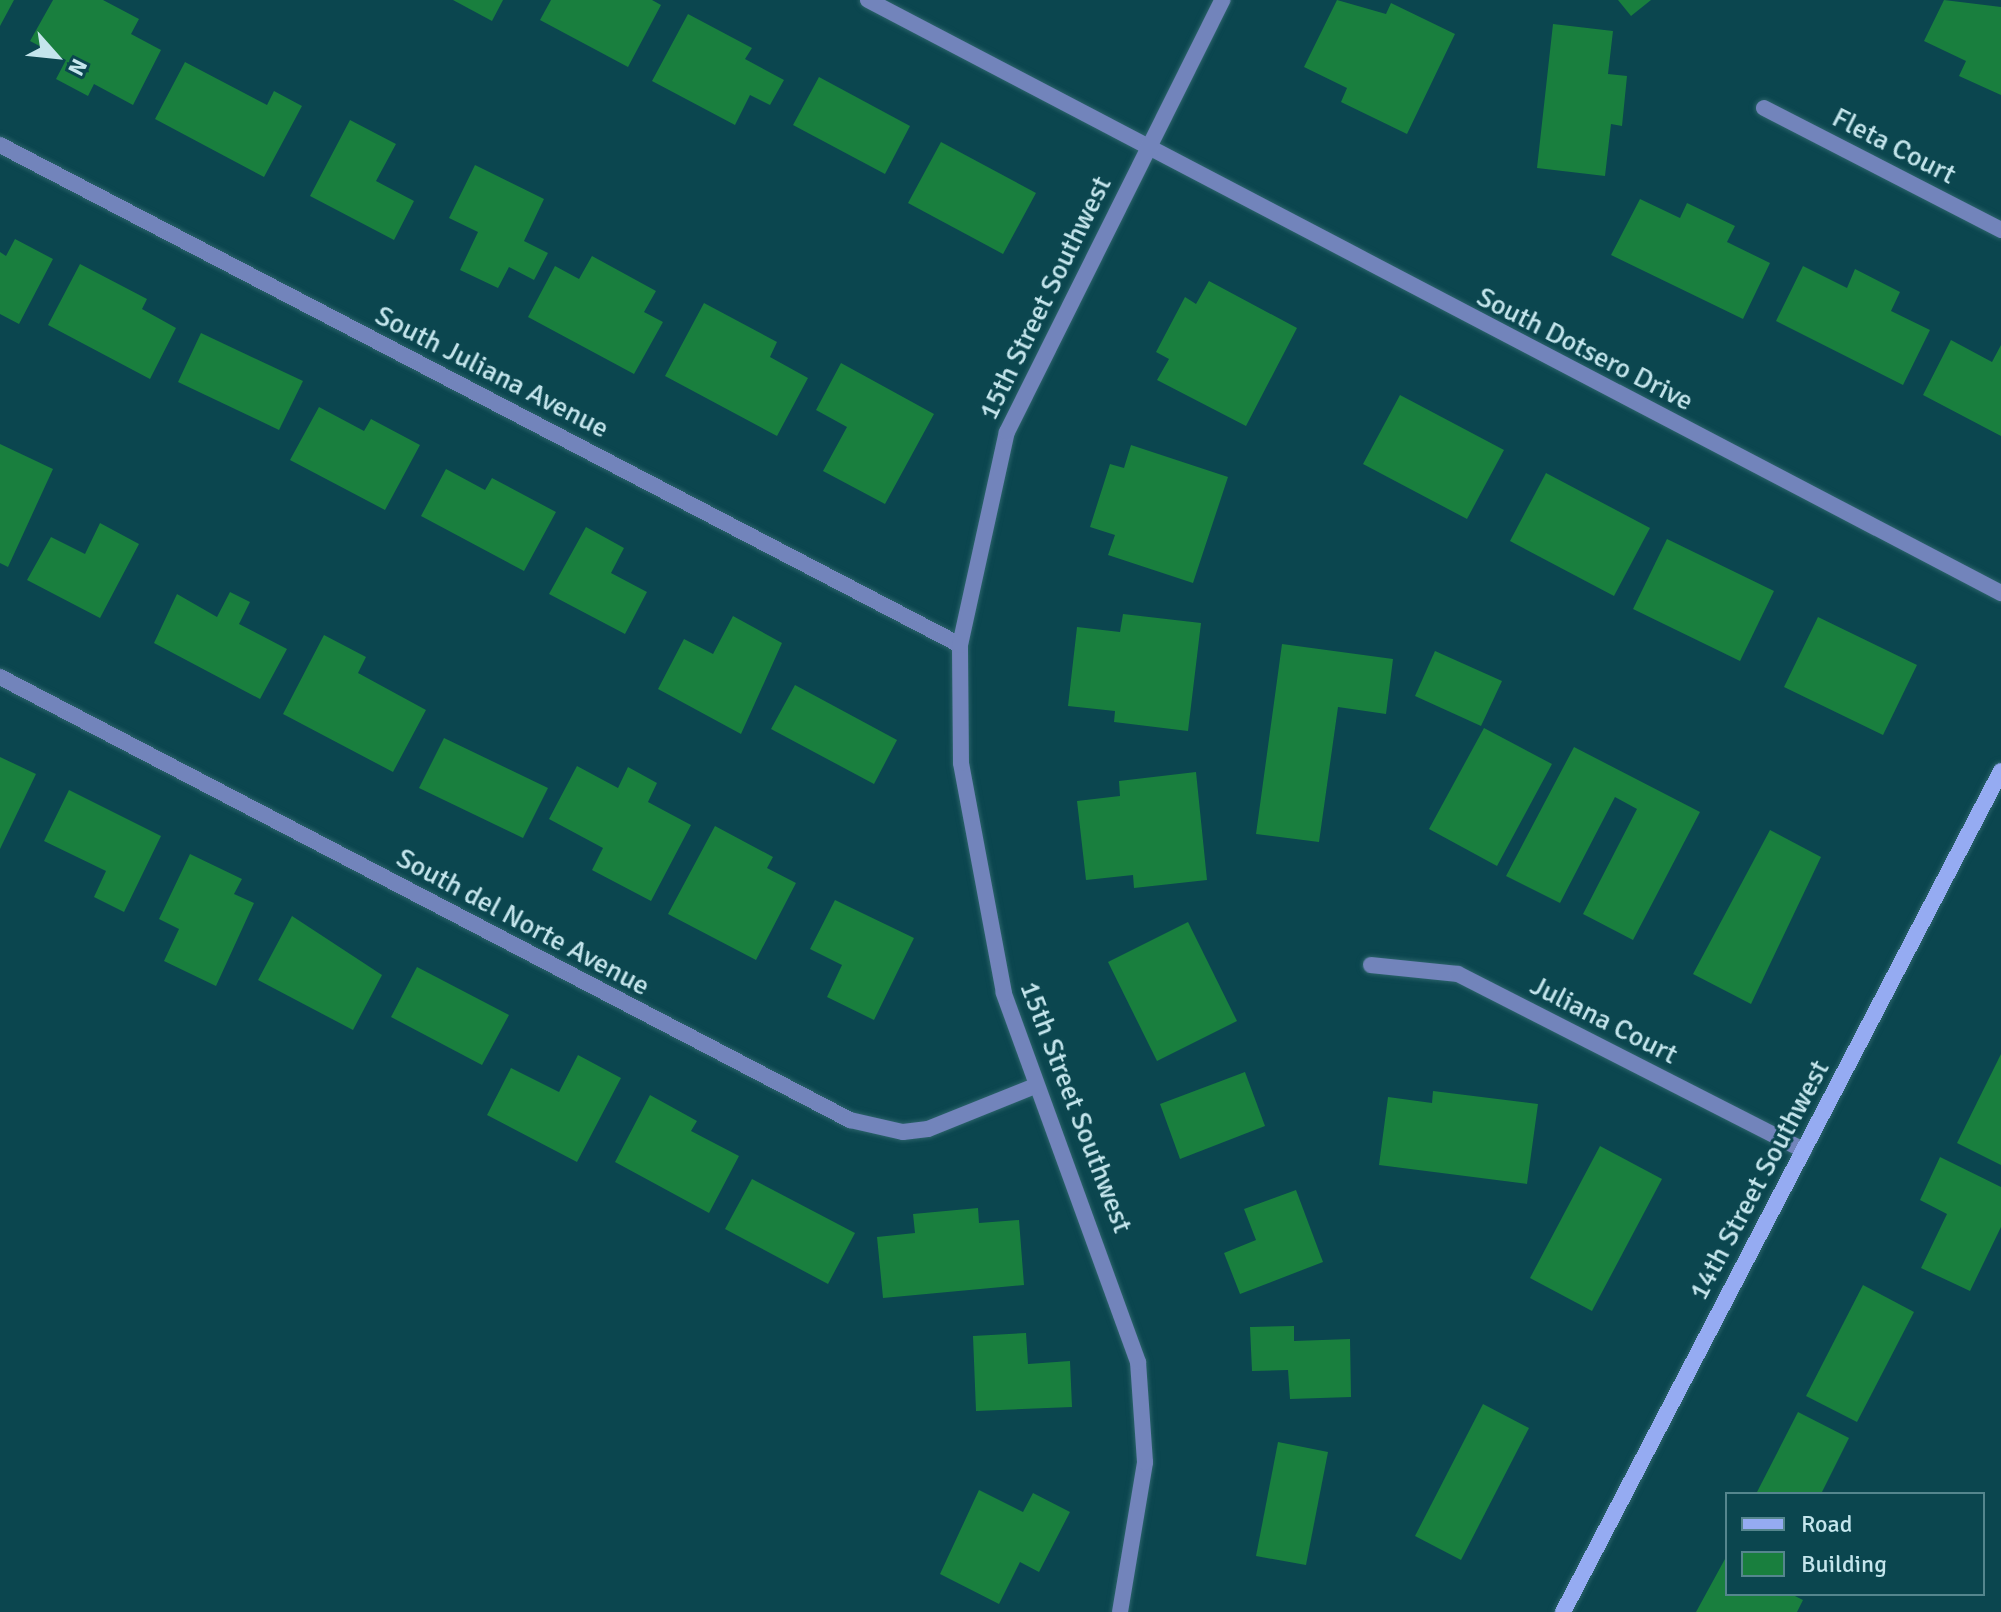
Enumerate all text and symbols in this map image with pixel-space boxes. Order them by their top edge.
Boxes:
north arrow [16,16,96,96]
text: N [62,54,93,80]
street label: Fleta Court [1827,101,1961,191]
street label: 15th Street Southwest [971,171,1119,425]
street label: South Dotsero Drive [1471,280,1699,418]
street label: South Juliana Avenue [370,299,614,445]
street label: South del Norte Avenue [391,841,655,1003]
street label: Juliana Court [1525,969,1683,1071]
street label: 15th Street Southwest [1013,977,1139,1237]
street label: 14th Street Southwest [1682,1054,1836,1306]
legend [1725,1492,1985,1596]
text: Road [1801,1509,1852,1539]
text: Building [1801,1549,1887,1579]

